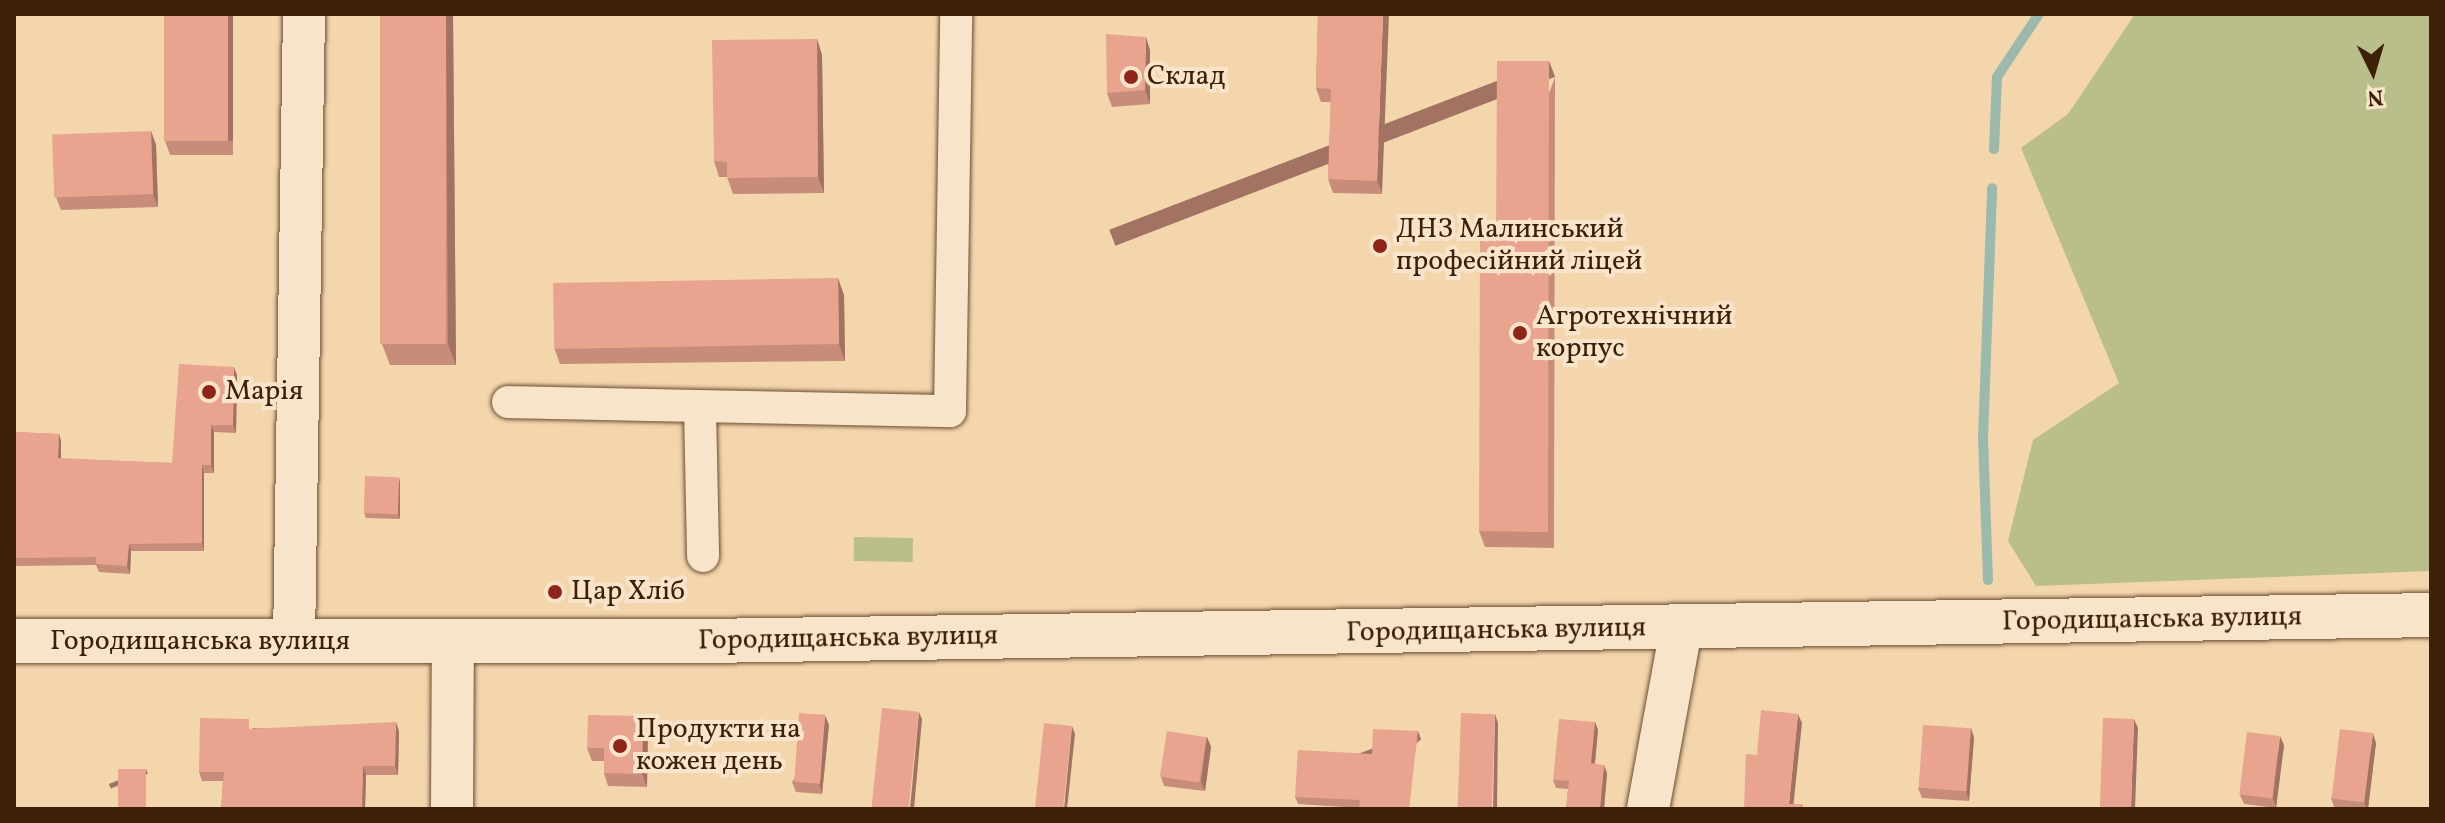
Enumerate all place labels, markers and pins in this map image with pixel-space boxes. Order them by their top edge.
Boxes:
place label: Склад [1147,60,1225,94]
marker: Склад [1122,68,1140,86]
place label: ДНЗ Малинський професійний ліцей [1396,213,1642,279]
marker: ДНЗ Малинський професійний ліцей [1371,237,1389,255]
place label: Агротехнічний корпус [1536,300,1733,366]
marker: Агротехнічний корпус [1511,324,1529,342]
place label: Марія [225,375,303,409]
marker: Марія [200,383,218,401]
place label: Цар Хліб [571,575,685,609]
marker: Цар Хліб [546,583,564,601]
place label: Продукти на кожен день [636,713,801,779]
marker: Продукти на кожен день [611,737,629,755]

